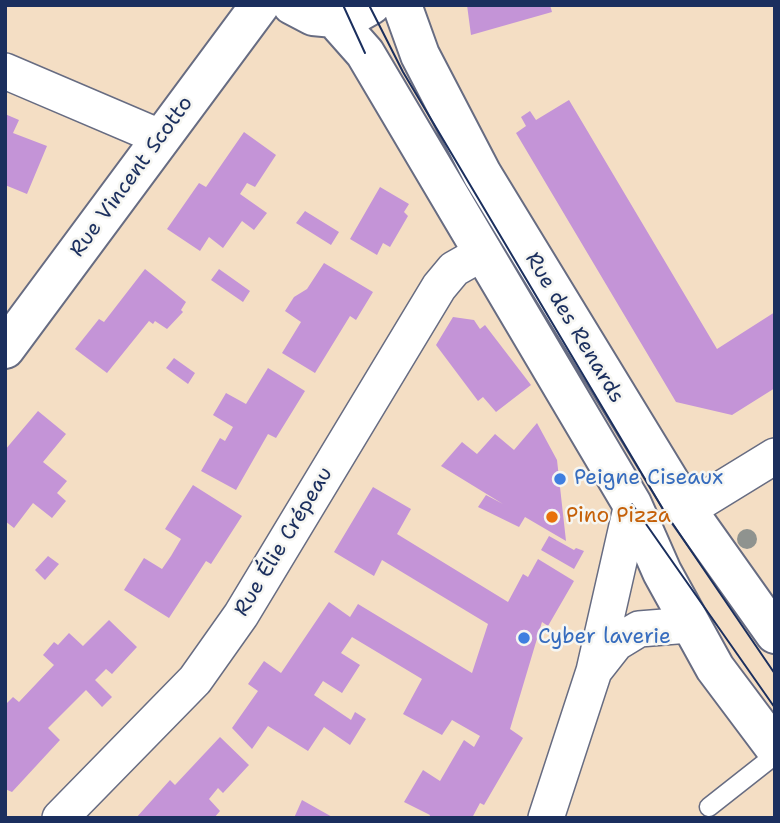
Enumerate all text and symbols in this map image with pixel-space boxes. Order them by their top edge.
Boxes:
street label: Rue Vincent Scotto [65,92,199,262]
street label: Rue des Renards [519,248,629,408]
street label: Rue Élie Crépeau [229,463,339,621]
place label: Peigne Ciseaux [574,466,723,492]
marker: Peigne Ciseaux [552,471,568,487]
place label: Pino Pizza [566,504,671,530]
marker: Pino Pizza [544,509,560,525]
place label: Cyber laverie [538,625,671,651]
marker: Cyber laverie [516,630,532,646]

